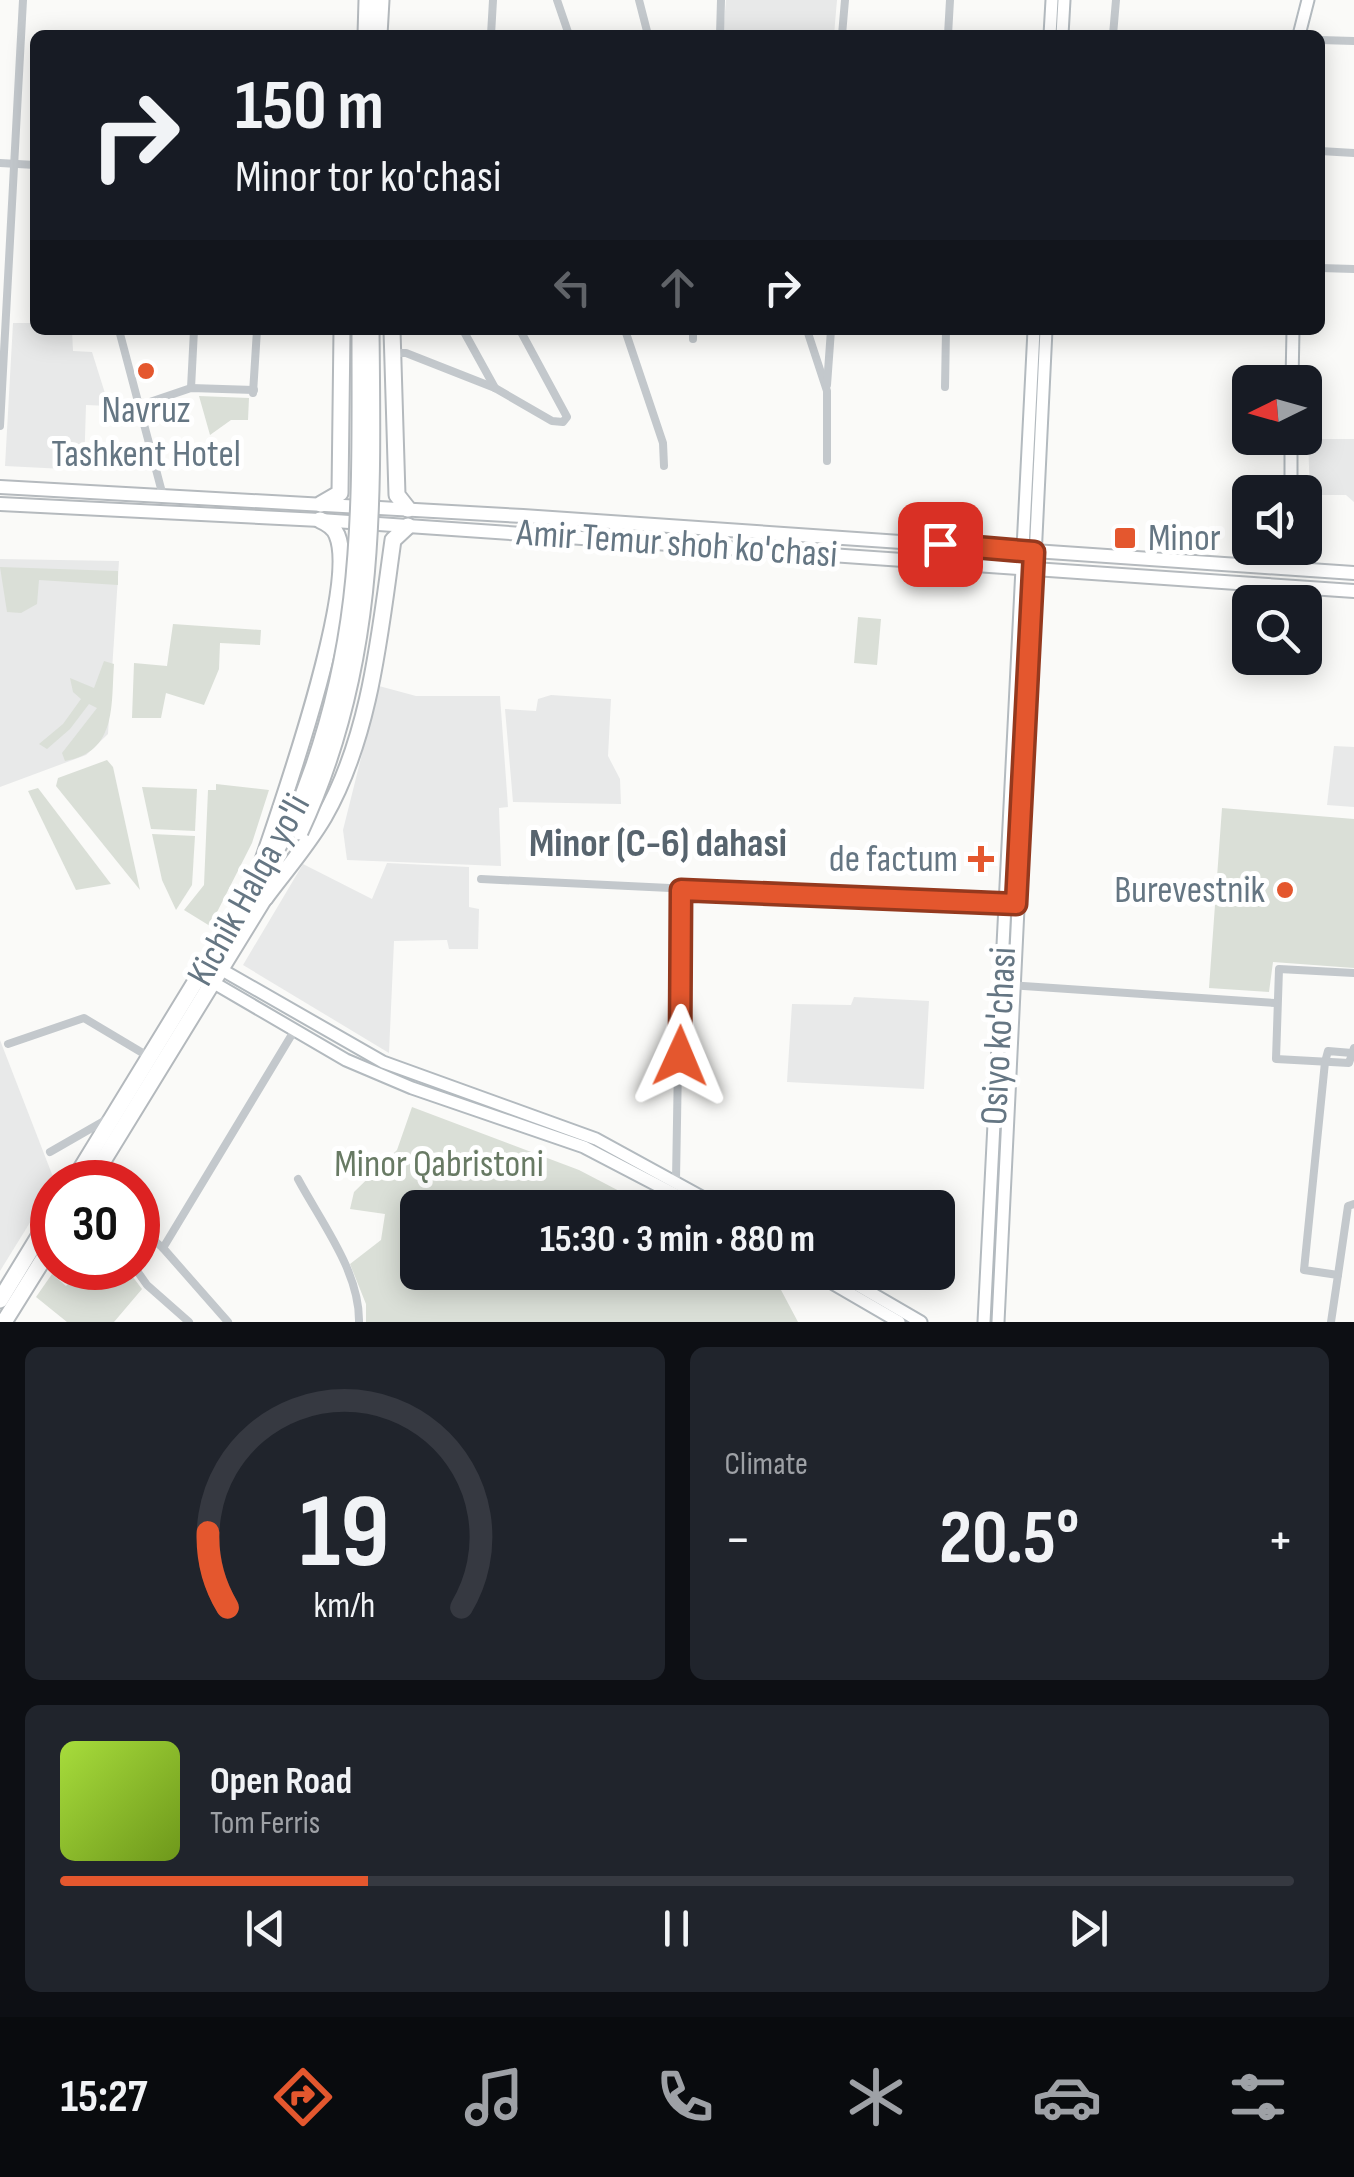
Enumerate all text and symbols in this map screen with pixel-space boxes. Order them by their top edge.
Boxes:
text: 150 m [235,65,384,149]
icon: right [70,70,200,200]
text: Minor tor ko'chasi [235,150,501,205]
icon: left [545,260,600,315]
icon: ahead [650,260,705,315]
icon: right [755,260,810,315]
marker: Navruz Tashkent Hotel [135,360,157,382]
north arrow [1232,365,1322,455]
map controls [1232,365,1322,675]
place label: Navruz Tashkent Hotel [51,388,241,477]
button: sound [1232,475,1322,565]
pin [898,502,983,587]
street label: Amir Temur shoh ko'chasi [514,510,839,578]
place label: Minor [1148,516,1221,561]
icon: arrive [913,517,968,572]
marker: Minor [1112,525,1138,551]
button: search [1232,585,1322,675]
street label: Kichik Halqa yo'li [178,786,320,994]
district label: Minor (C-6) dahasi [529,820,787,868]
place label: de factum [829,837,958,882]
marker: de factum [968,846,994,872]
place label: Burevestnik [1114,868,1265,913]
marker: Burevestnik [1274,879,1296,901]
street label: Osiyo ko'chasi [972,946,1026,1126]
position arrow [628,1004,732,1108]
park label: Minor Qabristoni [334,1142,544,1187]
speed limit sign: 30 [30,1160,160,1290]
text: 15:30 · 3 min · 880 m [540,1217,815,1262]
text: Climate [725,1445,808,1484]
text: 19 [300,1471,390,1596]
text: 20.5° [939,1494,1079,1585]
text: − [725,1507,751,1574]
text: + [1267,1507,1294,1574]
text: km/h [314,1585,376,1628]
text: Open Road [210,1759,352,1804]
text: Tom Ferris [210,1804,320,1843]
icon: previous [238,1901,293,1956]
icon: pause [649,1901,704,1956]
icon: next [1061,1901,1116,1956]
icon: directions [268,2062,338,2132]
icon: music [459,2062,529,2132]
icon: phone [650,2062,720,2132]
icon: climate [841,2062,911,2132]
icon: car [1032,2062,1102,2132]
icon: filters [1223,2062,1293,2132]
text: 15:27 [61,2070,147,2125]

